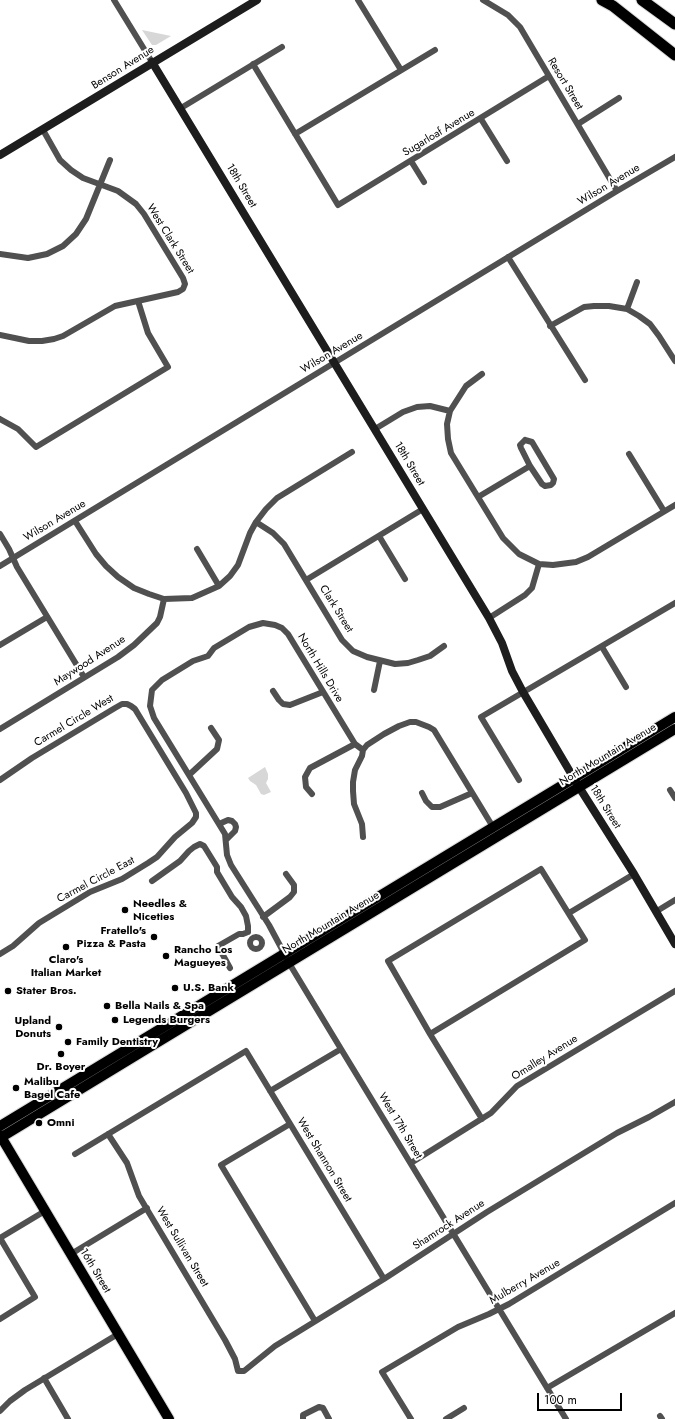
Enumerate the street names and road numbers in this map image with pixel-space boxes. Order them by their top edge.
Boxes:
street label: Benson Avenue [89,43,157,93]
street label: Resort Street [544,56,586,112]
street label: Sugarloaf Avenue [401,106,477,160]
street label: Wilson Avenue [576,161,642,209]
street label: 18th Street [223,162,259,210]
street label: West Clark Street [143,202,197,276]
street label: Wilson Avenue [299,329,365,377]
street label: 18th Street [391,440,427,488]
street label: Wilson Avenue [22,497,88,545]
street label: Clark Street [316,583,356,635]
street label: North Hills Drive [294,631,346,705]
street label: Maywood Avenue [52,633,128,689]
street label: Carmel Circle West [32,692,116,750]
street label: North Mountain Avenue [557,721,659,789]
street label: 18th Street [586,783,624,831]
street label: Carmel Circle East [55,854,137,906]
street label: North Mountain Avenue [280,889,382,957]
street label: Omalley Avenue [509,1032,581,1084]
street label: West 17th Street [375,1091,425,1161]
street label: West Shannon Street [294,1115,354,1205]
street label: Shamrock Avenue [411,1197,487,1253]
street label: West Sullivan Street [153,1205,211,1289]
street label: 16th Street [77,1246,113,1296]
street label: Mulberry Avenue [487,1256,563,1308]

